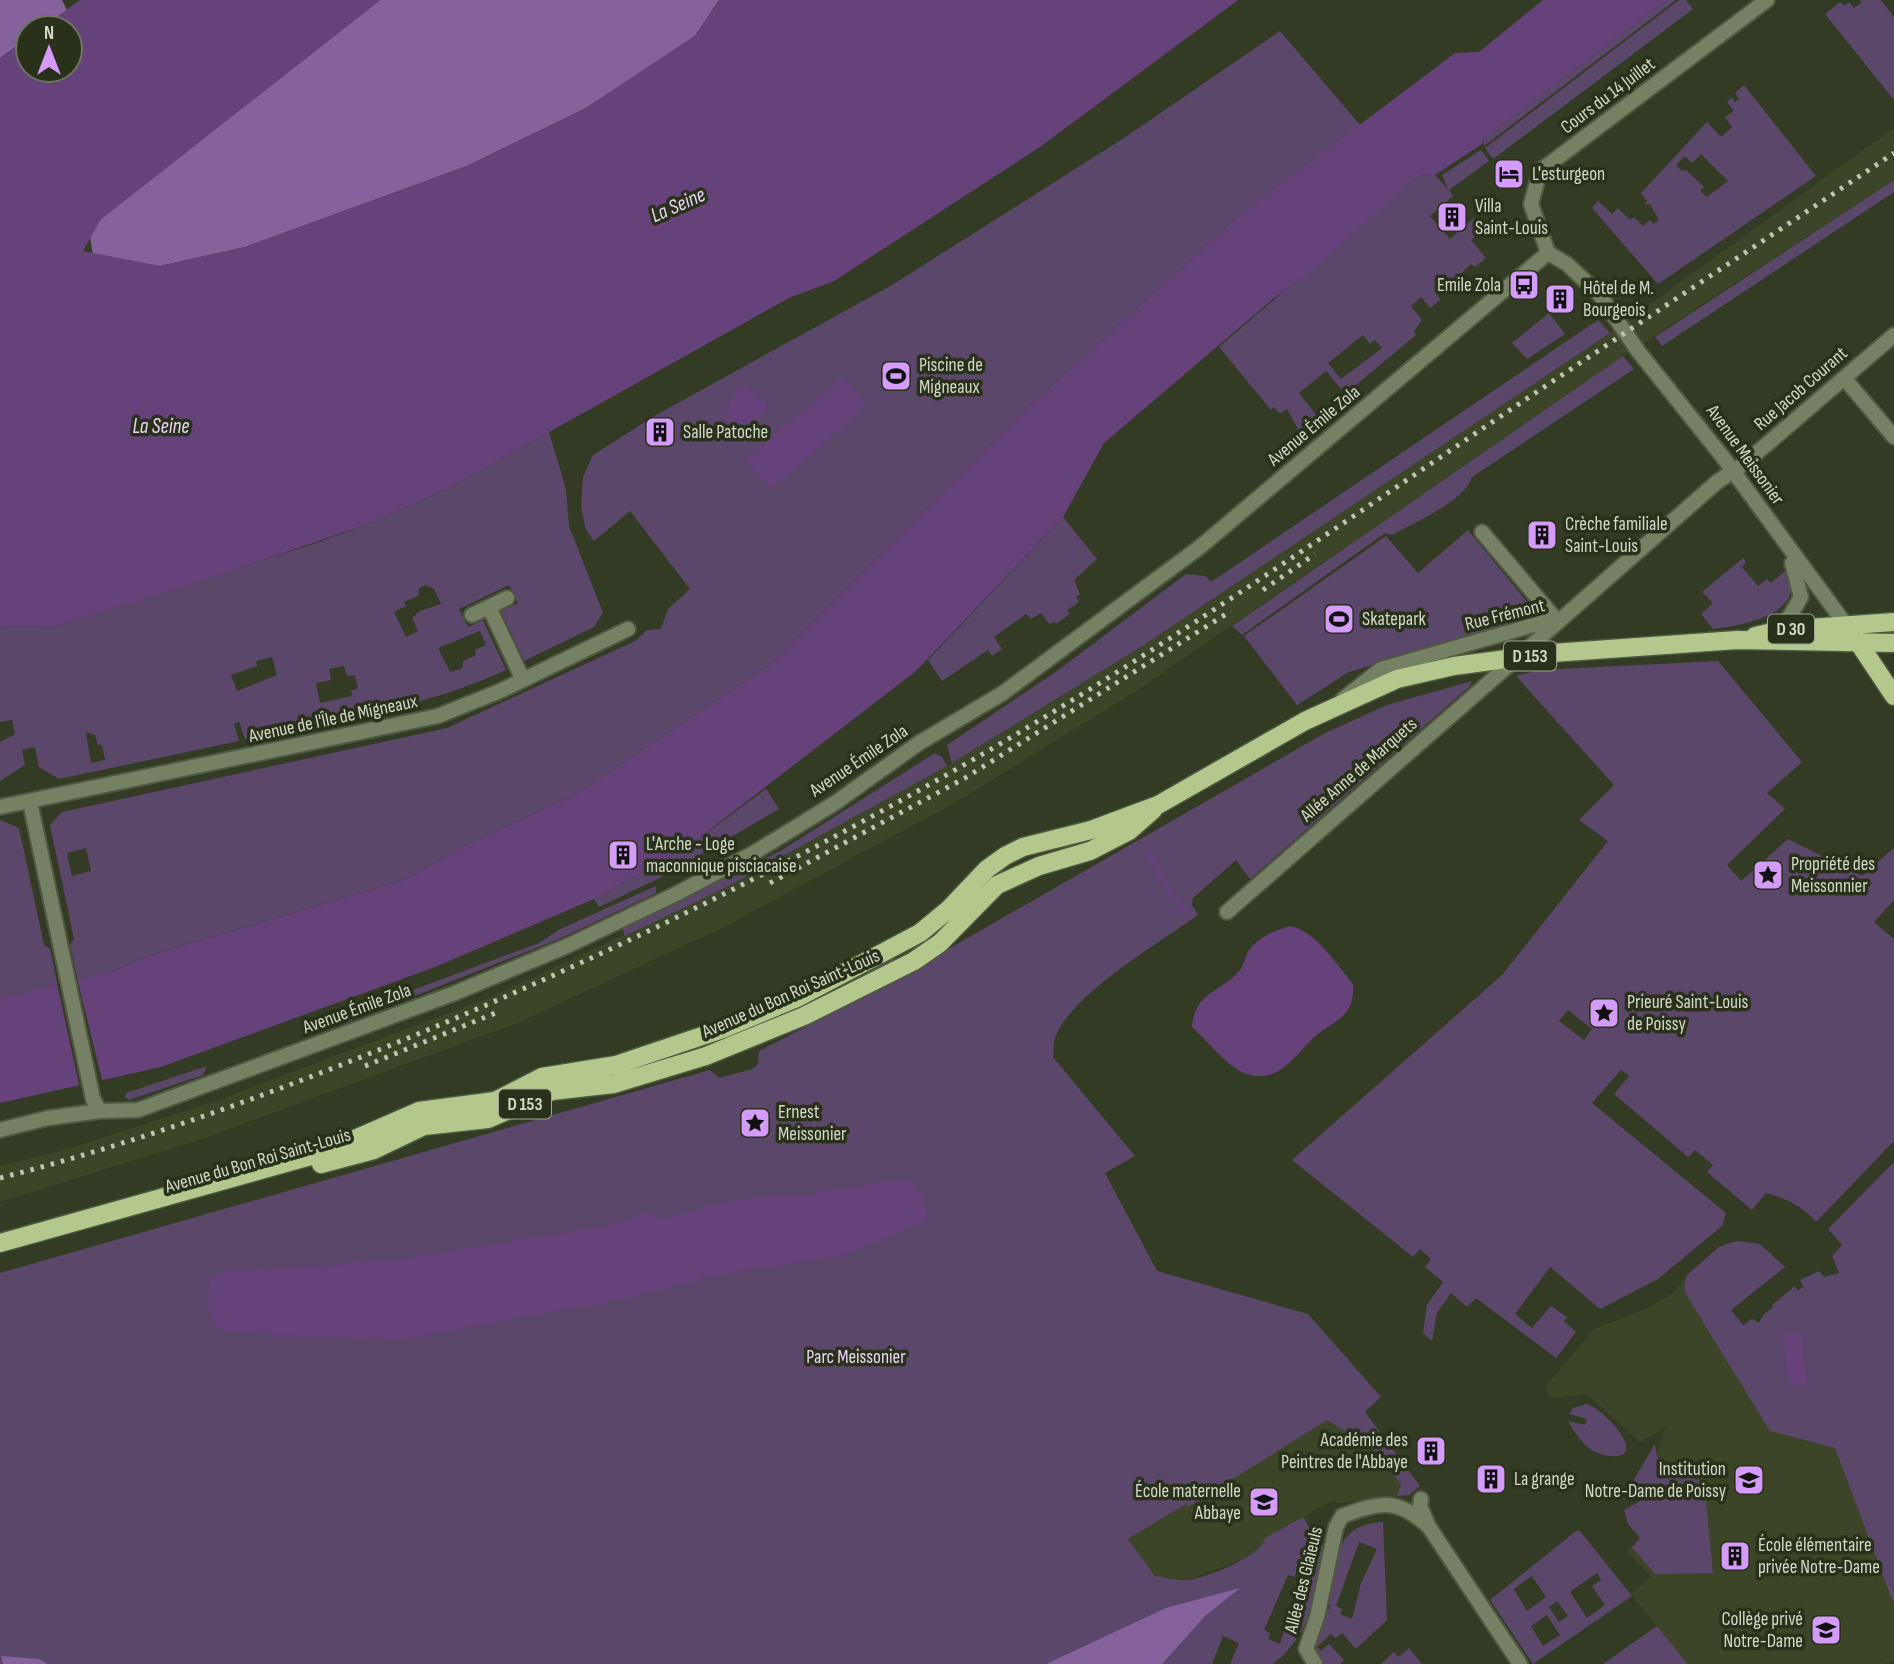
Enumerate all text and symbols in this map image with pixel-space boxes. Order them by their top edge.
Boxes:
north arrow [14,14,84,84]
text: N [44,22,54,45]
street label: Cours du 14 Juillet [1556,53,1660,139]
hotel icon: L'esturgeon [1492,157,1526,191]
place label: L'esturgeon [1532,163,1605,186]
water label: La Seine [647,182,709,228]
place label: Villa Saint-Louis [1475,195,1548,240]
building icon: Villa Saint-Louis [1435,200,1469,234]
bus stop icon: Emile Zola [1507,268,1541,302]
place label: Emile Zola [1437,274,1501,297]
place label: Hôtel de M. Bourgeois [1583,277,1654,322]
building icon: Hôtel de M. Bourgeois [1543,282,1577,316]
street label: Rue Jacob Courant [1750,342,1853,436]
place label: Piscine de Migneaux [919,354,983,399]
sports icon: Piscine de Migneaux [879,359,913,393]
street label: Avenue Émile Zola [1262,381,1365,472]
street label: Avenue Meissonier [1700,400,1789,510]
water label: La Seine [133,414,190,439]
building icon: Salle Patoche [643,415,677,449]
place label: Salle Patoche [683,421,768,444]
place label: Crèche familiale Saint-Louis [1565,513,1668,558]
building icon: Crèche familiale Saint-Louis [1525,518,1559,552]
street label: Rue Frémont [1463,594,1548,636]
sports icon: Skatepark [1322,602,1356,636]
place label: Skatepark [1362,608,1427,631]
road number: D 30 [1768,614,1814,644]
road number: D 153 [1504,642,1556,670]
street label: Avenue de l'Île de Migneaux [246,690,419,748]
street label: Allée Anne de Marquets [1295,713,1422,828]
street label: Avenue Émile Zola [805,720,912,803]
place label: L'Arche - Loge maconnique pisciacaise [646,833,797,878]
building icon: L'Arche - Loge maconnique pisciacaise [606,838,640,872]
place label: Propriété des Meissonnier [1791,853,1875,898]
place icon: Propriété des Meissonnier [1751,858,1785,892]
street label: Avenue du Bon Roi Saint-Louis [698,944,883,1044]
street label: Avenue Émile Zola [299,979,414,1040]
place label: Prieuré Saint-Louis de Poissy [1627,991,1749,1036]
place icon: Prieuré Saint-Louis de Poissy [1587,996,1621,1030]
road number: D 153 [499,1090,551,1119]
place label: Ernest Meissonier [778,1101,847,1146]
place icon: Ernest Meissonier [738,1106,772,1140]
street label: Avenue du Bon Roi Saint-Louis [162,1123,354,1199]
park label: Parc Meissonier [806,1346,906,1369]
place label: Académie des Peintres de l'Abbaye [1281,1429,1408,1474]
building icon: Académie des Peintres de l'Abbaye [1414,1434,1448,1468]
place label: Institution Notre-Dame de Poissy [1585,1458,1727,1503]
building icon: La grange [1474,1462,1508,1496]
school or university icon: Institution Notre-Dame de Poissy [1732,1463,1766,1497]
place label: La grange [1514,1468,1575,1491]
place label: École maternelle Abbaye [1135,1480,1241,1525]
school or university icon: École maternelle Abbaye [1247,1485,1281,1519]
street label: Allée des Glaïeuls [1279,1524,1328,1637]
place label: École élémentaire privée Notre-Dame [1758,1534,1880,1579]
building icon: École élémentaire privée Notre-Dame [1718,1539,1752,1573]
place label: Collège privé Notre-Dame [1722,1608,1803,1653]
school or university icon: Collège privé Notre-Dame [1809,1613,1843,1647]

